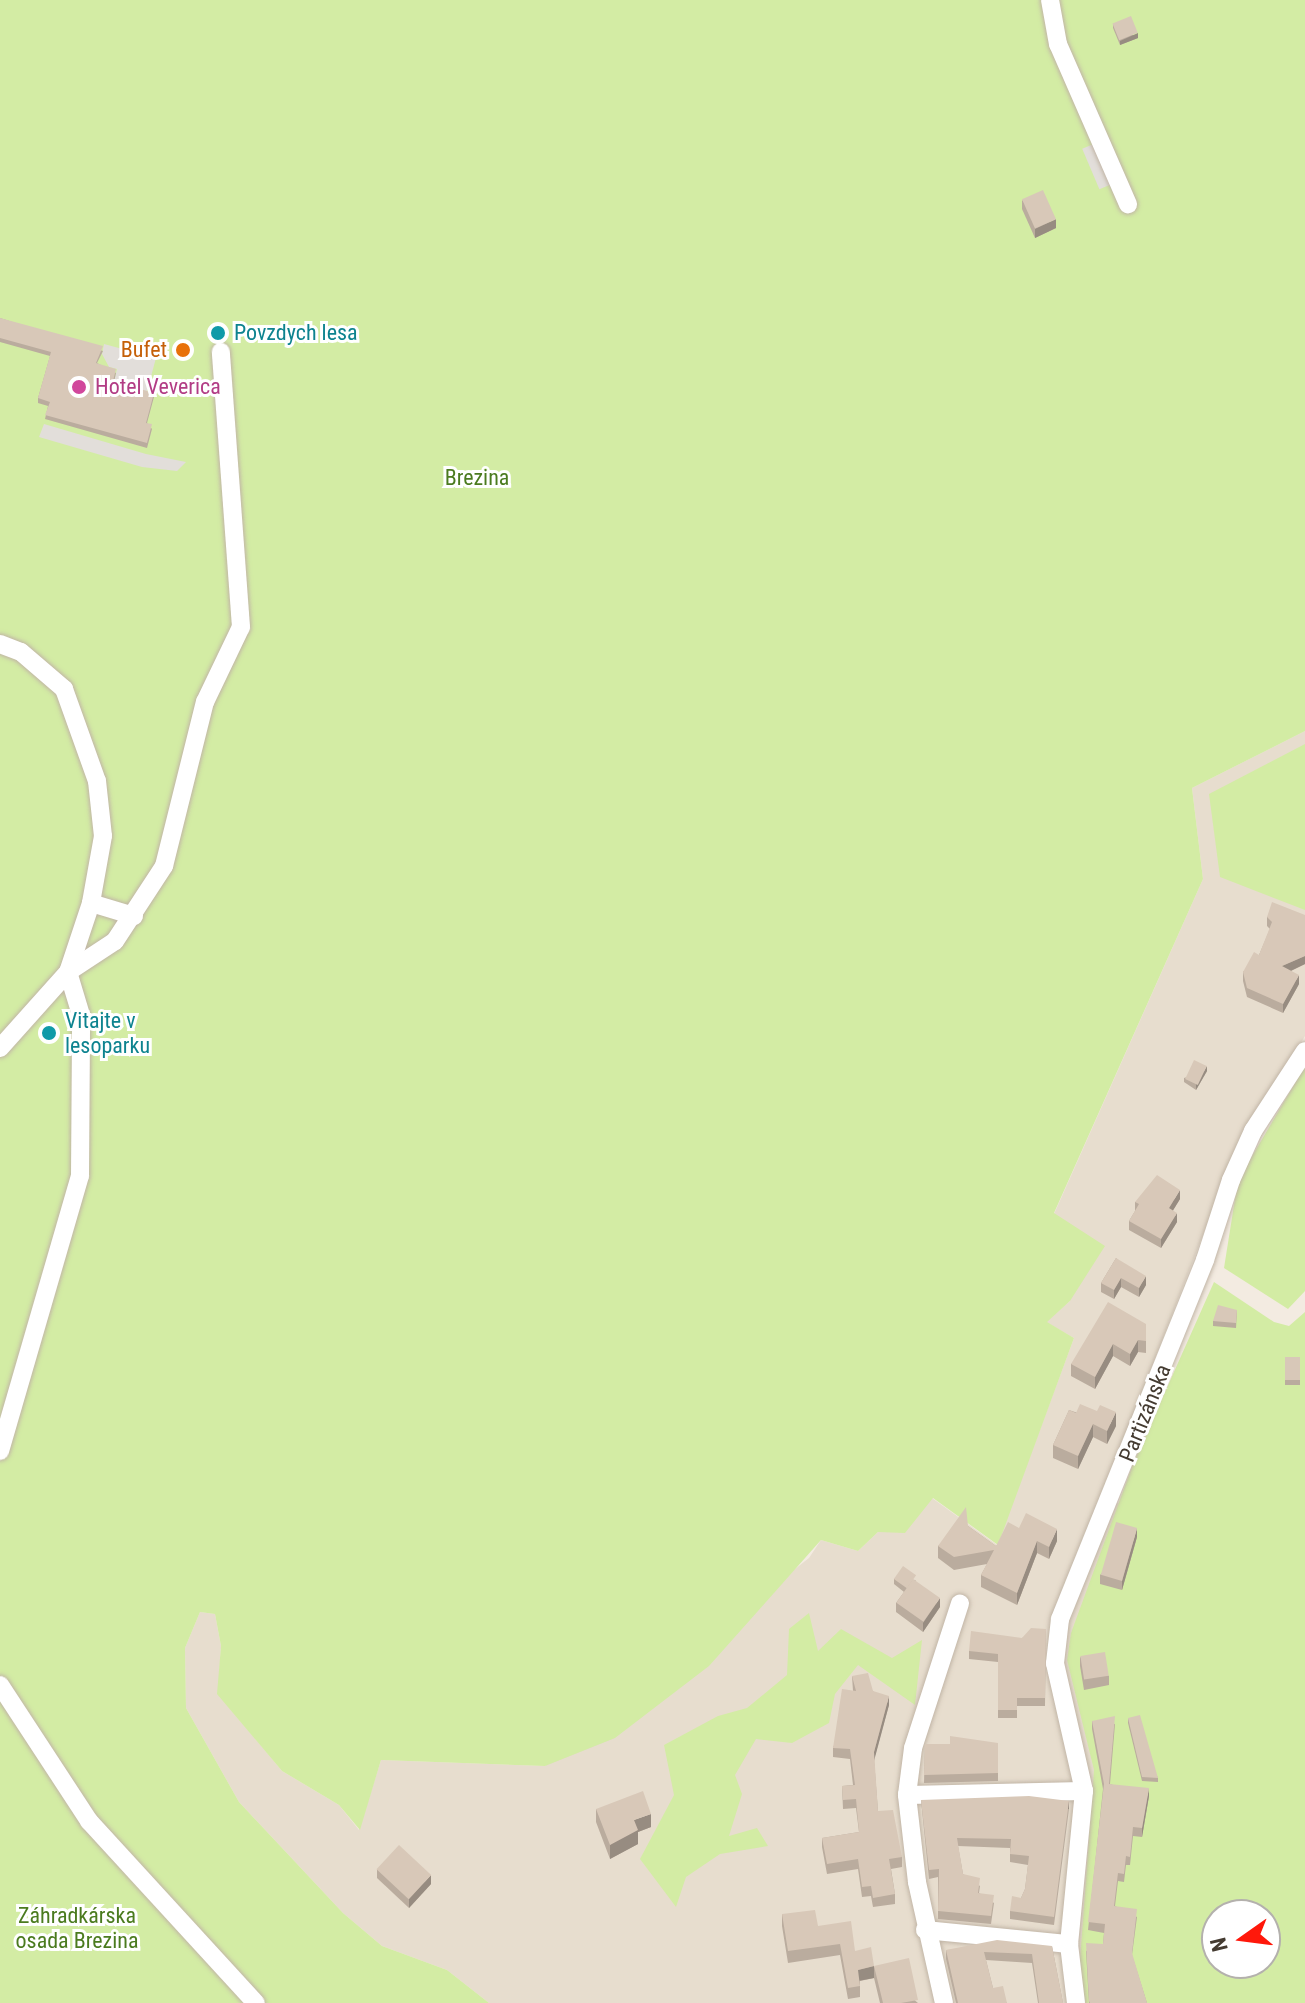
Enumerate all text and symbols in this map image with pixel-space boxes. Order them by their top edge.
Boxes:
place label: Povzdych lesa [234,320,358,346]
marker: Povzdych lesa [209,324,227,342]
place label: Bufet [121,337,167,363]
marker: Bufet [174,341,192,359]
place label: Hotel Veverica [95,374,221,400]
marker: Hotel Veverica [70,378,88,396]
park label: Brezina [445,465,509,491]
place label: Vitajte v lesoparku [65,1007,150,1058]
marker: Vitajte v lesoparku [40,1024,58,1042]
street label: Partizánska [1114,1360,1176,1466]
north arrow [1201,1899,1281,1979]
park label: Záhradkárska osada Brezina [16,1902,138,1954]
text: N [1205,1935,1233,1954]

